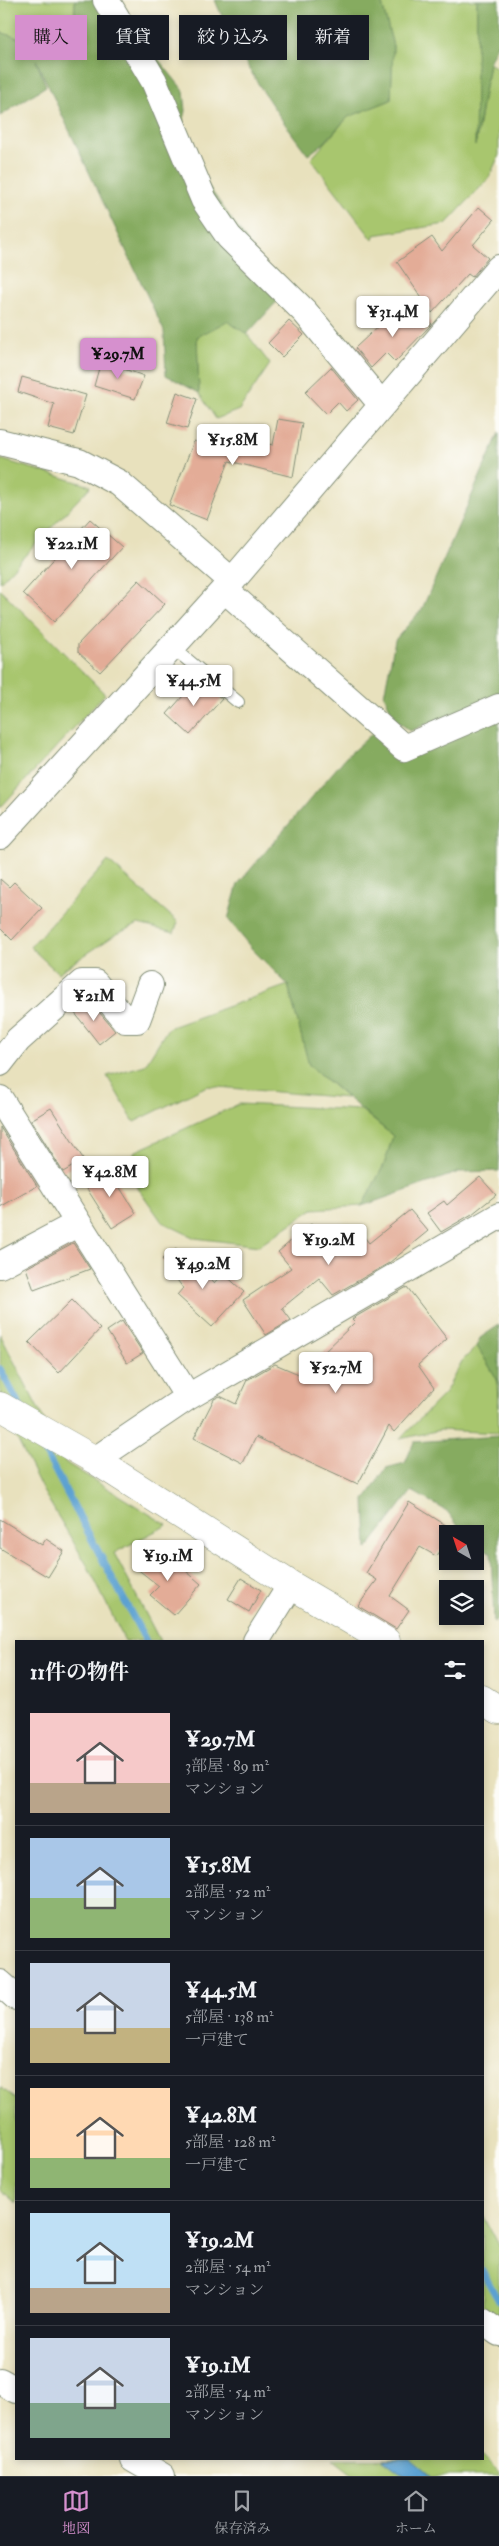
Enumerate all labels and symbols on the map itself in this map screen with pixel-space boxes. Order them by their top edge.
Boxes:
pin: ¥31.4M [352,296,434,338]
pin: ¥29.7M [77,338,159,380]
pin: ¥15.8M [192,424,274,466]
pin: ¥22.1M [31,528,113,570]
pin: ¥44.5M [153,664,235,707]
pin: ¥21M [64,980,124,1022]
pin: ¥42.8M [69,1156,151,1198]
pin: ¥19.2M [288,1224,370,1266]
pin: ¥49.2M [162,1248,244,1290]
pin: ¥52.7M [295,1352,377,1394]
north arrow [439,1525,484,1570]
pin: ¥19.1M [127,1540,209,1582]

